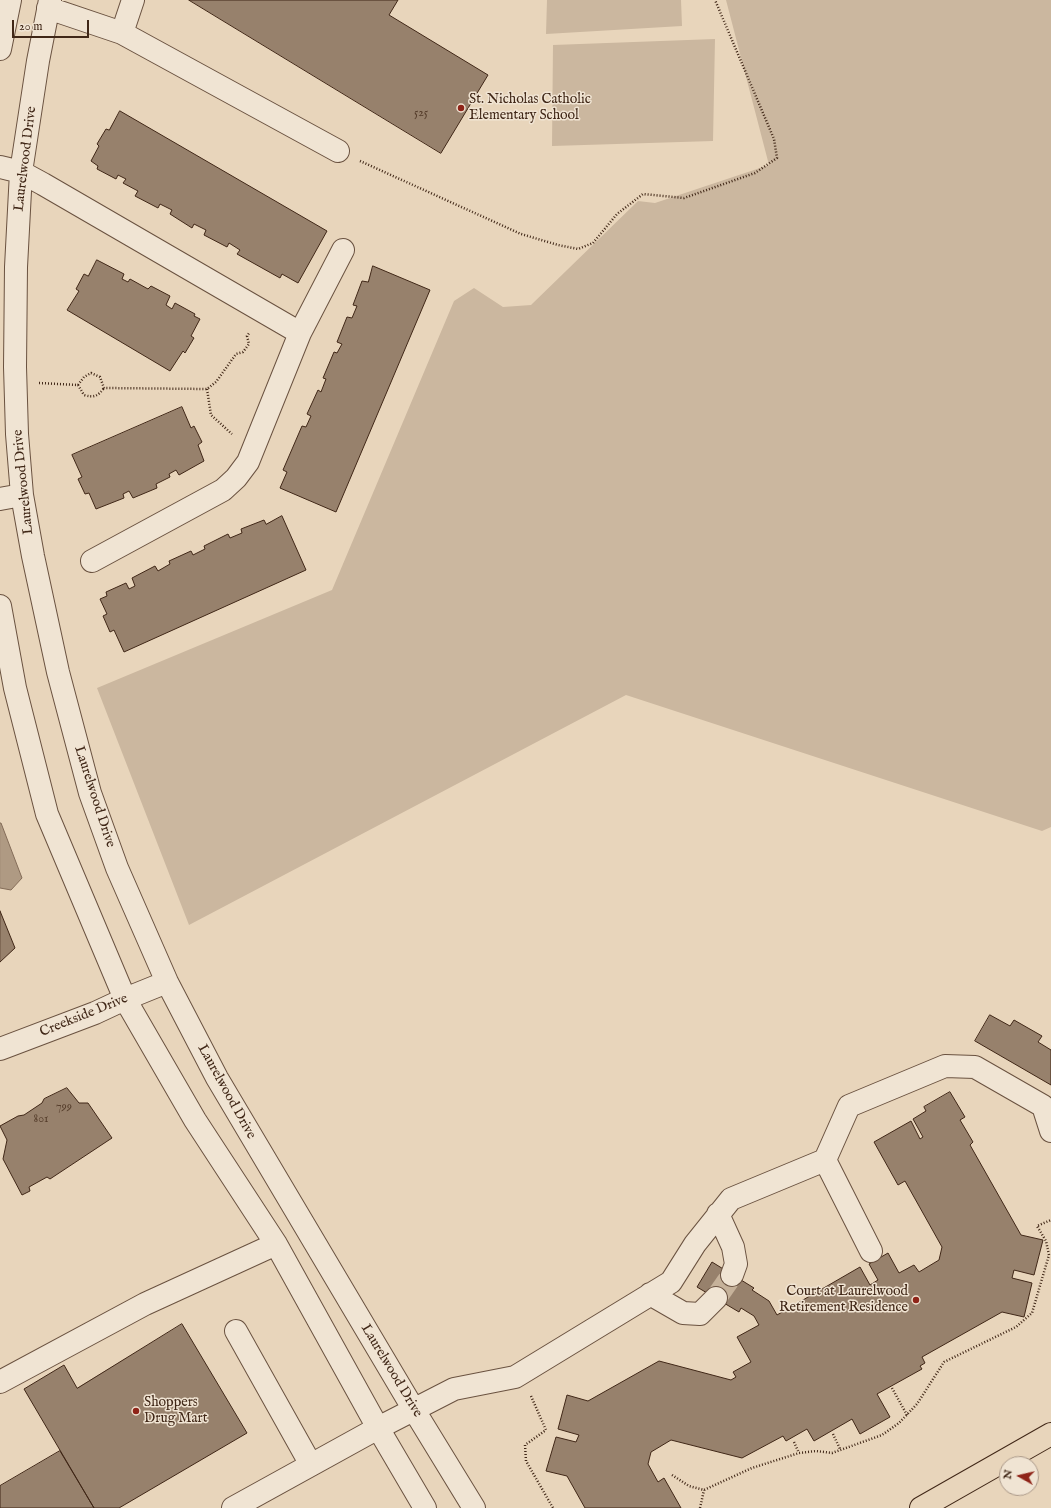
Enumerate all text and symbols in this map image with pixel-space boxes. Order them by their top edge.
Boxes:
scale bar [14,12,91,38]
text: 20 m [19,19,42,34]
place label: St. Nicholas Catholic Elementary School [469,92,591,124]
marker: St. Nicholas Catholic Elementary School [456,103,466,113]
street label: Laurelwood Drive [11,106,41,212]
house number: 525 [414,107,428,121]
street label: Laurelwood Drive [10,429,38,535]
street label: Laurelwood Drive [70,744,118,850]
street label: Creekside Drive [37,991,131,1041]
street label: Laurelwood Drive [193,1042,259,1142]
house number: 799 [56,1101,72,1115]
house number: 801 [34,1113,48,1127]
place label: Court at Laurelwood Retirement Residence [779,1284,908,1316]
marker: Court at Laurelwood Retirement Residence [911,1295,921,1305]
street label: Laurelwood Drive [357,1321,425,1421]
place label: Shoppers Drug Mart [144,1395,207,1428]
marker: Shoppers Drug Mart [131,1406,141,1416]
north arrow [999,1456,1039,1496]
text: N [1001,1469,1016,1480]

